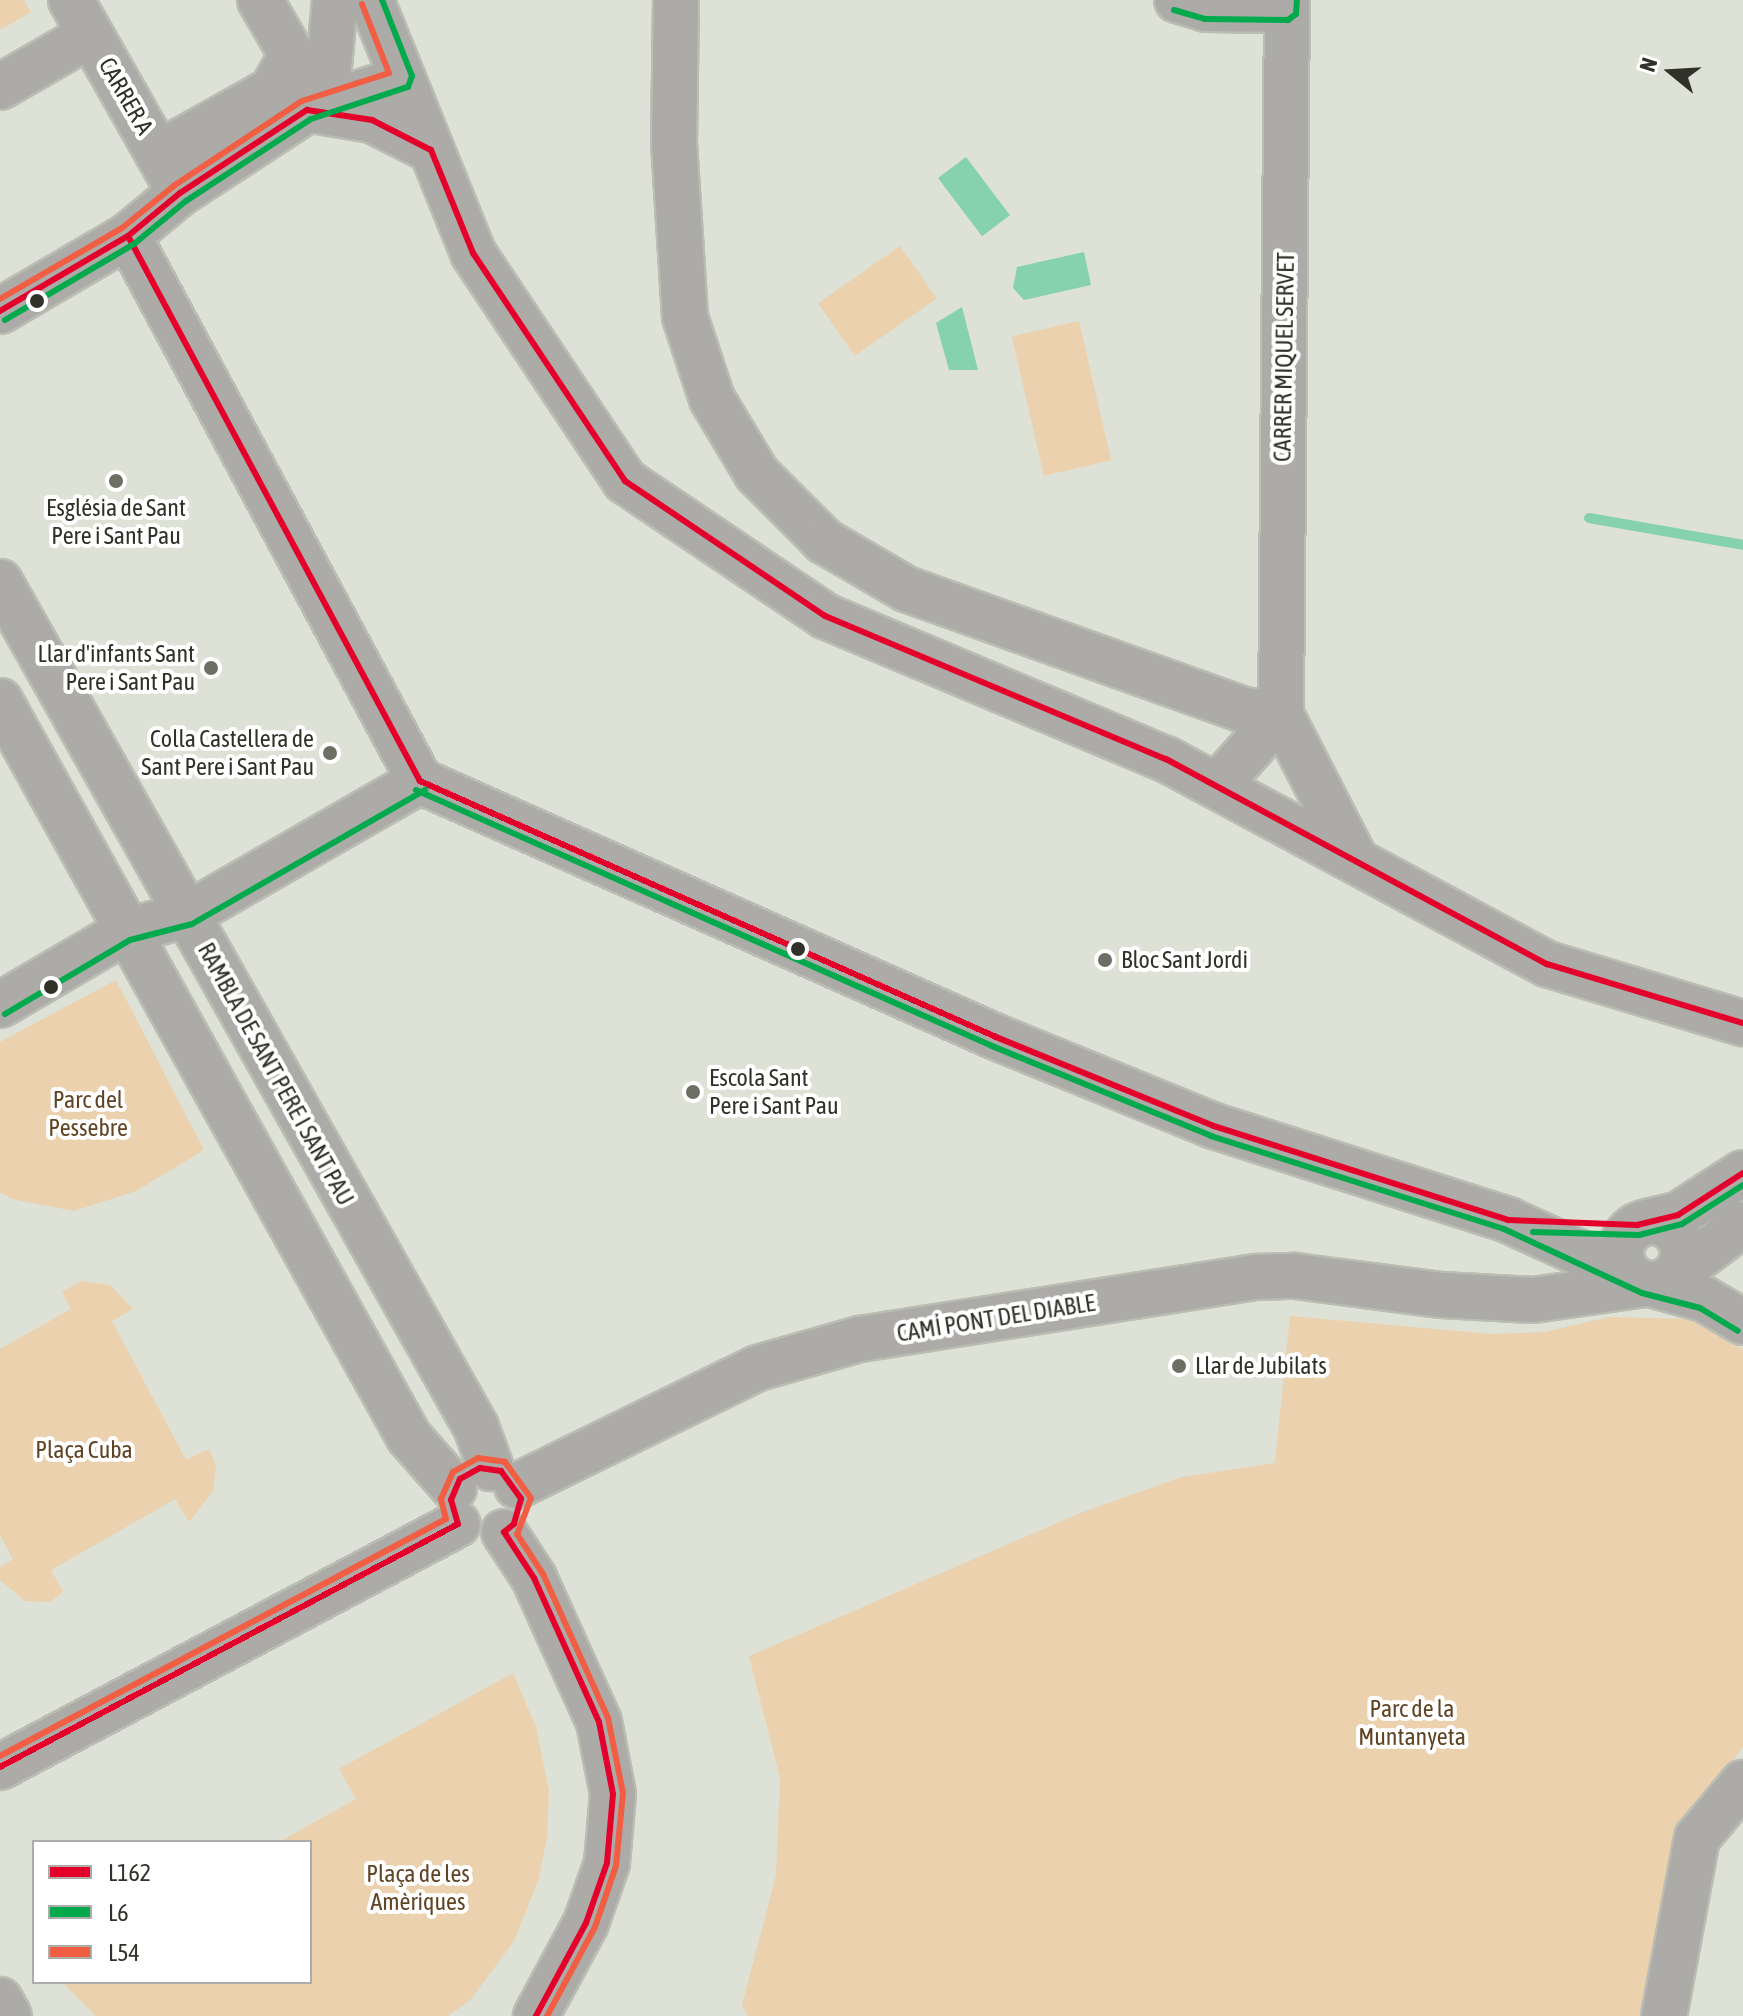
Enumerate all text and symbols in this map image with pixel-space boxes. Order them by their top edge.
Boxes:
north arrow [1631,32,1711,112]
street label: CARRER A [93,52,159,140]
text: N [1634,54,1663,75]
street label: CARRER MIQUEL SERVET [1268,252,1300,462]
unlabelled marker [29,293,45,309]
marker: Església de Sant Pere i Sant Pau [107,472,125,490]
place label: Església de Sant Pere i Sant Pau [46,494,186,550]
place label: Llar d'infants Sant Pere i Sant Pau [37,640,195,696]
marker: Llar d'infants Sant Pere i Sant Pau [202,659,220,677]
place label: Colla Castellera de Sant Pere i Sant Pau [141,725,314,781]
marker: Colla Castellera de Sant Pere i Sant Pau [321,744,339,762]
street label: RAMBLA DE SANT PERE I SANT PAU [192,938,360,1210]
unlabelled marker [790,941,806,957]
place label: Bloc Sant Jordi [1121,946,1248,974]
marker: Bloc Sant Jordi [1096,951,1114,969]
unlabelled marker [43,979,59,995]
place label: Escola Sant Pere i Sant Pau [709,1064,839,1120]
marker: Escola Sant Pere i Sant Pau [684,1083,702,1101]
park label: Parc del Pessebre [48,1086,128,1142]
street label: CAMÍ PONT DEL DIABLE [895,1288,1097,1348]
place label: Llar de Jubilats [1195,1352,1327,1380]
marker: Llar de Jubilats [1170,1357,1188,1375]
park label: Plaça Cuba [35,1436,133,1464]
park label: Parc de la Muntanyeta [1358,1695,1466,1751]
legend [32,1840,312,1984]
text: L162 [108,1859,151,1886]
park label: Plaça de les Amèriques [366,1860,470,1916]
text: L6 [108,1899,129,1926]
text: L54 [108,1939,140,1966]

